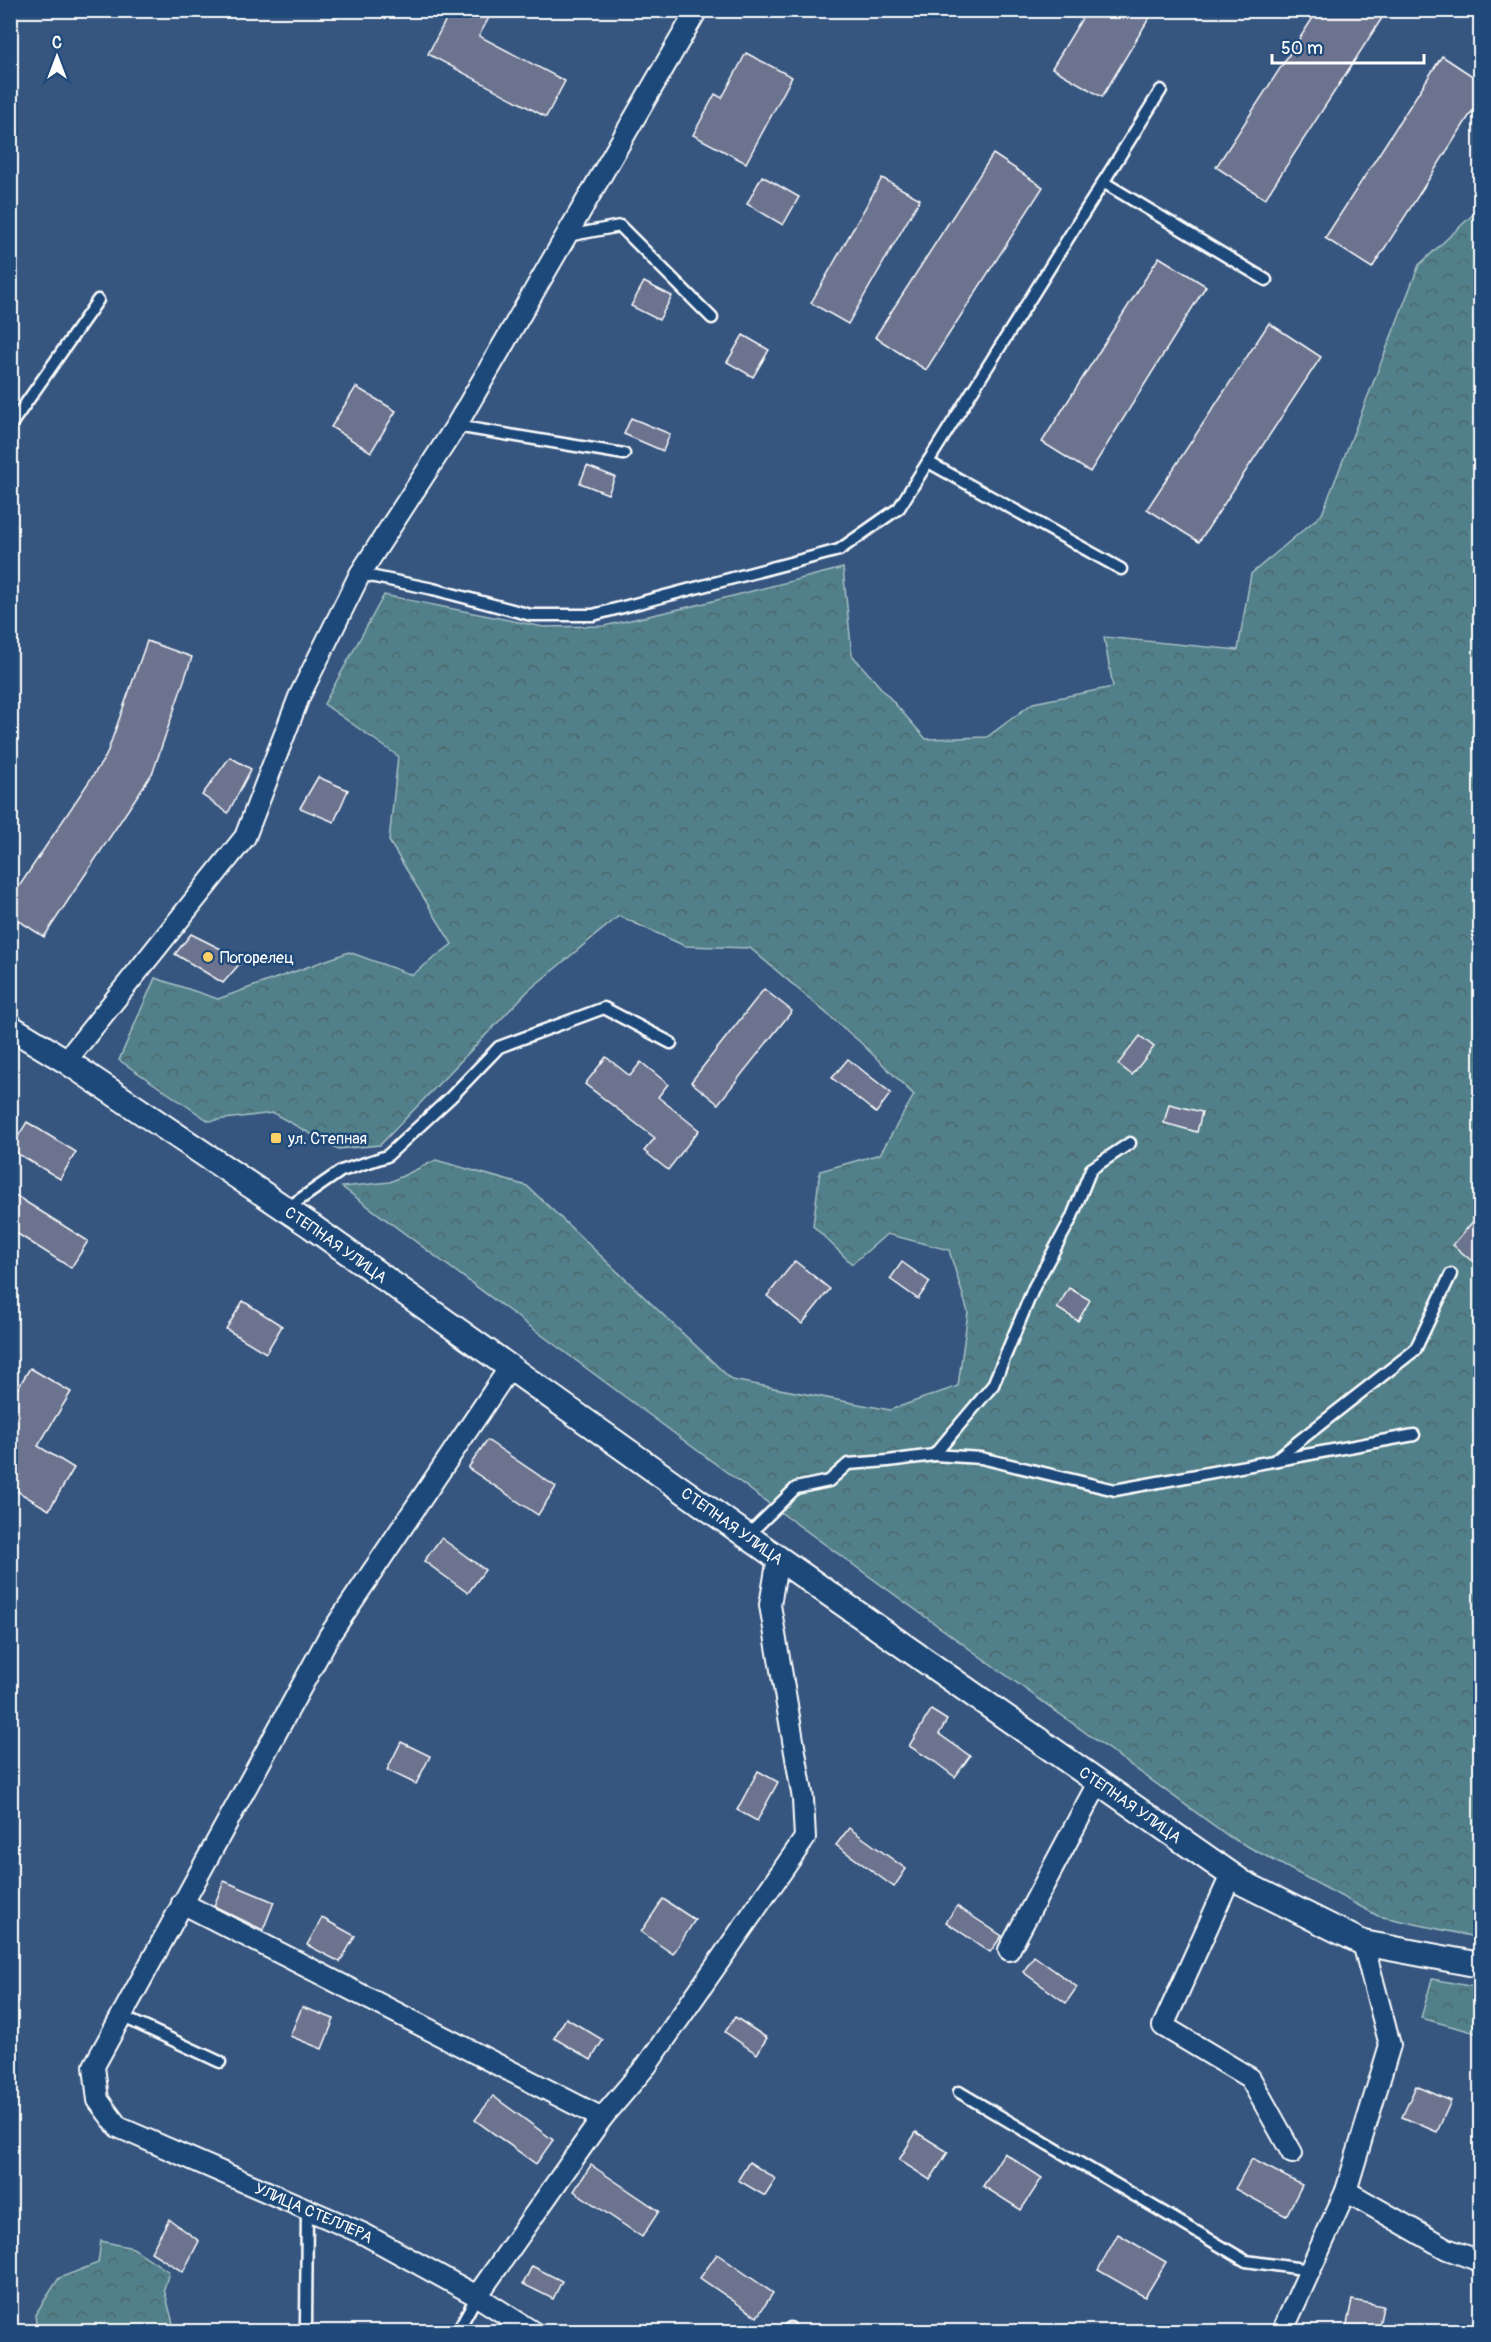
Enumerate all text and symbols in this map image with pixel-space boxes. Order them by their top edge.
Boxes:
north arrow [27,27,87,87]
scale bar [1272,27,1424,65]
text: С [52,33,62,53]
text: 50 m [1281,37,1323,60]
place label: Погорелец [220,948,294,968]
marker: Погорелец [201,950,215,964]
place label: ул. Степная [287,1129,367,1149]
marker: ул. Степная [269,1131,283,1145]
street label: СТЕПНАЯ УЛИЦА [281,1202,391,1288]
street label: СТЕПНАЯ УЛИЦА [677,1483,787,1570]
street label: СТЕПНАЯ УЛИЦА [1075,1762,1185,1848]
street label: УЛИЦА СТЕЛЛЕРА [252,2179,376,2248]

